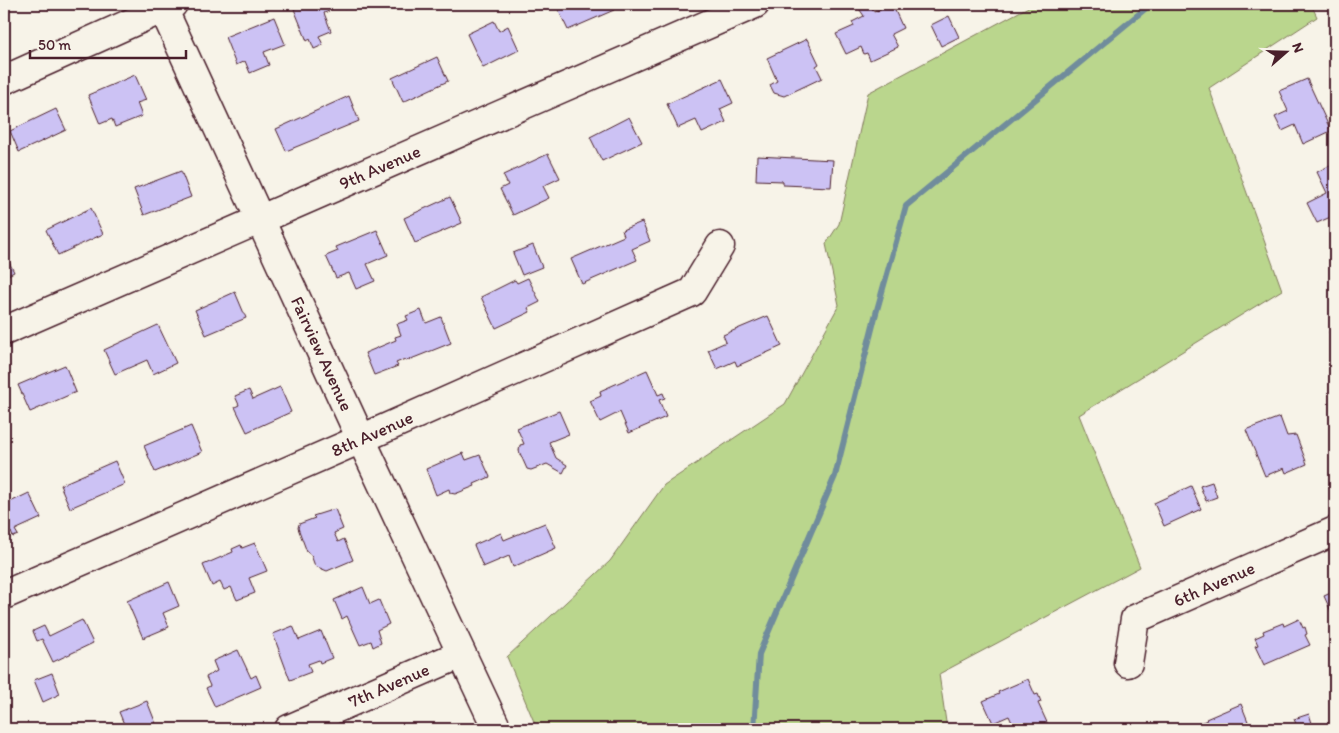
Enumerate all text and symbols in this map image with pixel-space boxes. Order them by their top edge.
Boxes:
scale bar [30,28,186,60]
north arrow [1262,28,1312,78]
text: 50 m [38,36,71,54]
text: N [1288,40,1307,55]
street label: 9th Avenue [336,140,424,195]
street label: Fairview Avenue [286,293,358,415]
street label: 8th Avenue [328,406,417,462]
street label: 6th Avenue [1170,557,1258,612]
street label: 7th Avenue [345,658,433,713]

